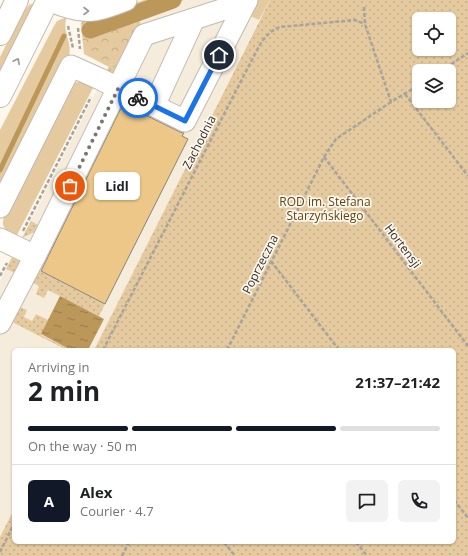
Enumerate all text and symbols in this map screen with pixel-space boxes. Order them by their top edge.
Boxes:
one-way arrow [83,7,89,15]
map controls [412,12,456,108]
button: locate [412,12,456,56]
pin [202,38,236,72]
icon: home [208,44,230,66]
one-way arrow [13,57,20,65]
button: layers [412,64,456,108]
courier [118,78,158,118]
icon: bike [127,87,149,109]
street label: Zachodnia [178,112,220,172]
pin [53,169,87,203]
callout: Lidl [94,172,140,200]
icon: bag [59,175,81,197]
text: Lidl [105,177,129,195]
park label: ROD im. Stefana Starzyńskiego [279,193,371,224]
street label: Hortensji [381,220,425,272]
street label: Poprzeczna [238,231,282,297]
text: Arriving in [28,358,90,376]
text: 21:37–21:42 [355,372,440,392]
text: 2 min [28,373,100,409]
text: On the way · 50 m [28,437,137,455]
button: chat [346,480,388,522]
button: phone [398,480,440,522]
text: Alex [80,482,112,502]
text: A [44,491,54,511]
text: Courier · 4.7 [80,502,154,520]

